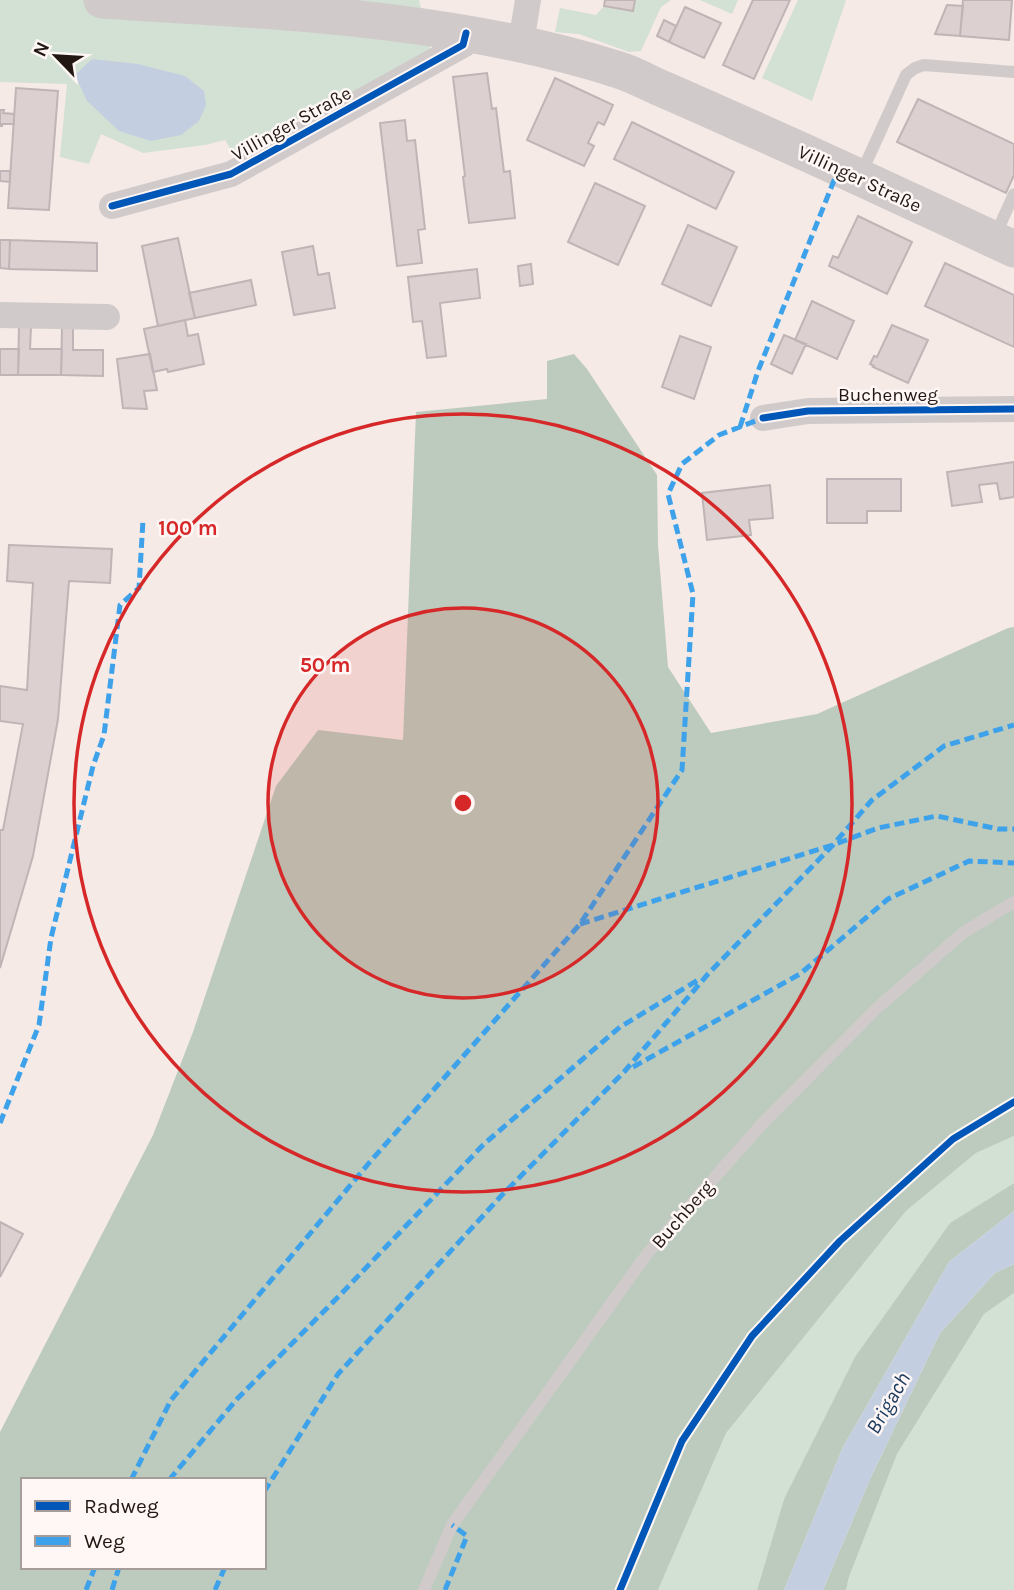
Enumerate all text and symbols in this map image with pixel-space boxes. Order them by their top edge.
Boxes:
north arrow [21,21,91,91]
text: N [29,38,54,60]
street label: Villinger Straße [228,82,355,166]
street label: Villinger Straße [794,141,925,217]
street label: Buchenweg [838,384,938,406]
text: 100 m [158,516,218,540]
text: 50 m [300,653,350,677]
centre of rings [451,791,475,815]
street label: Buchberg [647,1176,718,1253]
water label: Brigach [861,1368,915,1438]
legend [21,1478,266,1569]
text: Radweg [84,1494,159,1518]
text: Weg [84,1529,125,1553]

